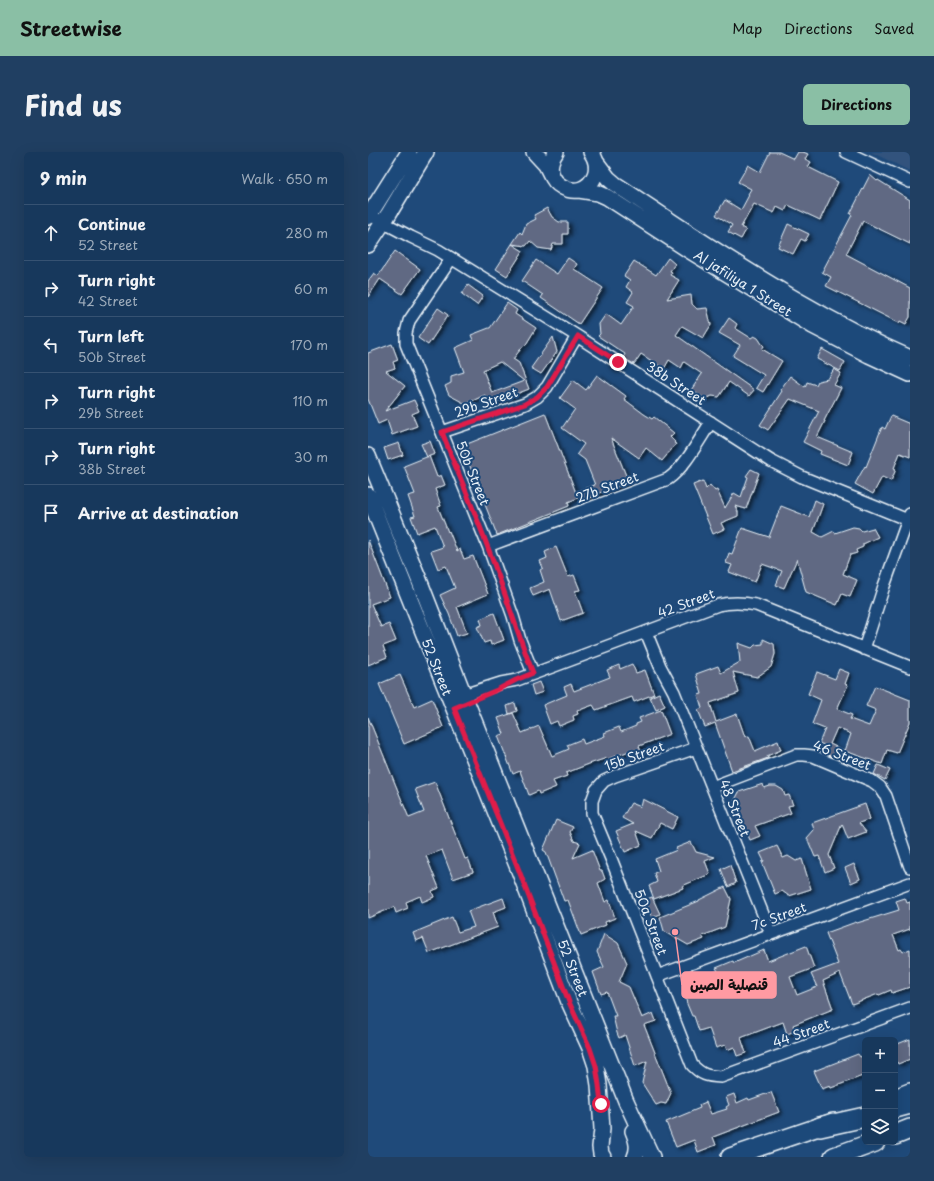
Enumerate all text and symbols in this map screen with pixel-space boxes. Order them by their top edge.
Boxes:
text: Streetwise [20,14,122,42]
text: Map [732,18,762,39]
text: Directions [784,18,852,39]
text: Saved [874,18,914,39]
text: Find us [24,83,122,126]
button: Directions [803,84,910,125]
text: 9 min [40,165,87,191]
text: Walk · 650 m [241,169,328,188]
text: Continue [78,212,146,235]
icon: ahead [40,222,62,244]
text: 280 m [286,223,328,242]
text: 52 Street [78,235,138,254]
street label: Al jafiliya 1 Street [691,245,796,320]
text: Turn right [78,268,155,291]
icon: right [40,278,62,300]
text: 60 m [294,279,328,298]
text: 42 Street [78,291,138,310]
text: Turn left [78,324,144,347]
icon: left [40,334,62,356]
text: 170 m [290,335,328,354]
text: 50b Street [78,347,146,366]
route end [609,353,627,371]
street label: 38b Street [643,356,710,409]
text: Turn right [78,380,155,403]
street label: 29b Street [452,382,520,421]
icon: right [40,390,62,412]
text: 110 m [293,391,328,410]
text: 29b Street [78,403,144,422]
text: Turn right [78,436,155,459]
street label: 50b Street [452,438,495,508]
icon: right [40,446,62,468]
text: 30 m [294,447,328,466]
text: 38b Street [78,459,146,478]
street label: 27b Street [573,466,641,507]
text: Arrive at destination [78,501,239,524]
icon: arrive [40,502,62,524]
street label: 42 Street [655,583,717,622]
street label: 52 Street [417,635,457,698]
street label: 46 Street [810,735,874,774]
street label: 15b Street [601,736,666,775]
street label: 48 Street [715,776,755,839]
street label: 50a Street [630,886,673,958]
street label: 7c Street [749,897,809,934]
street label: 52 Street [553,936,593,999]
callout: قنصلية الصين [682,972,776,998]
text: قنصلية الصين [690,974,768,995]
street label: 44 Street [770,1013,832,1052]
map controls [862,1037,898,1145]
button: + [862,1037,898,1073]
button: − [862,1073,898,1109]
route start [592,1095,610,1113]
button: layers [862,1109,898,1145]

